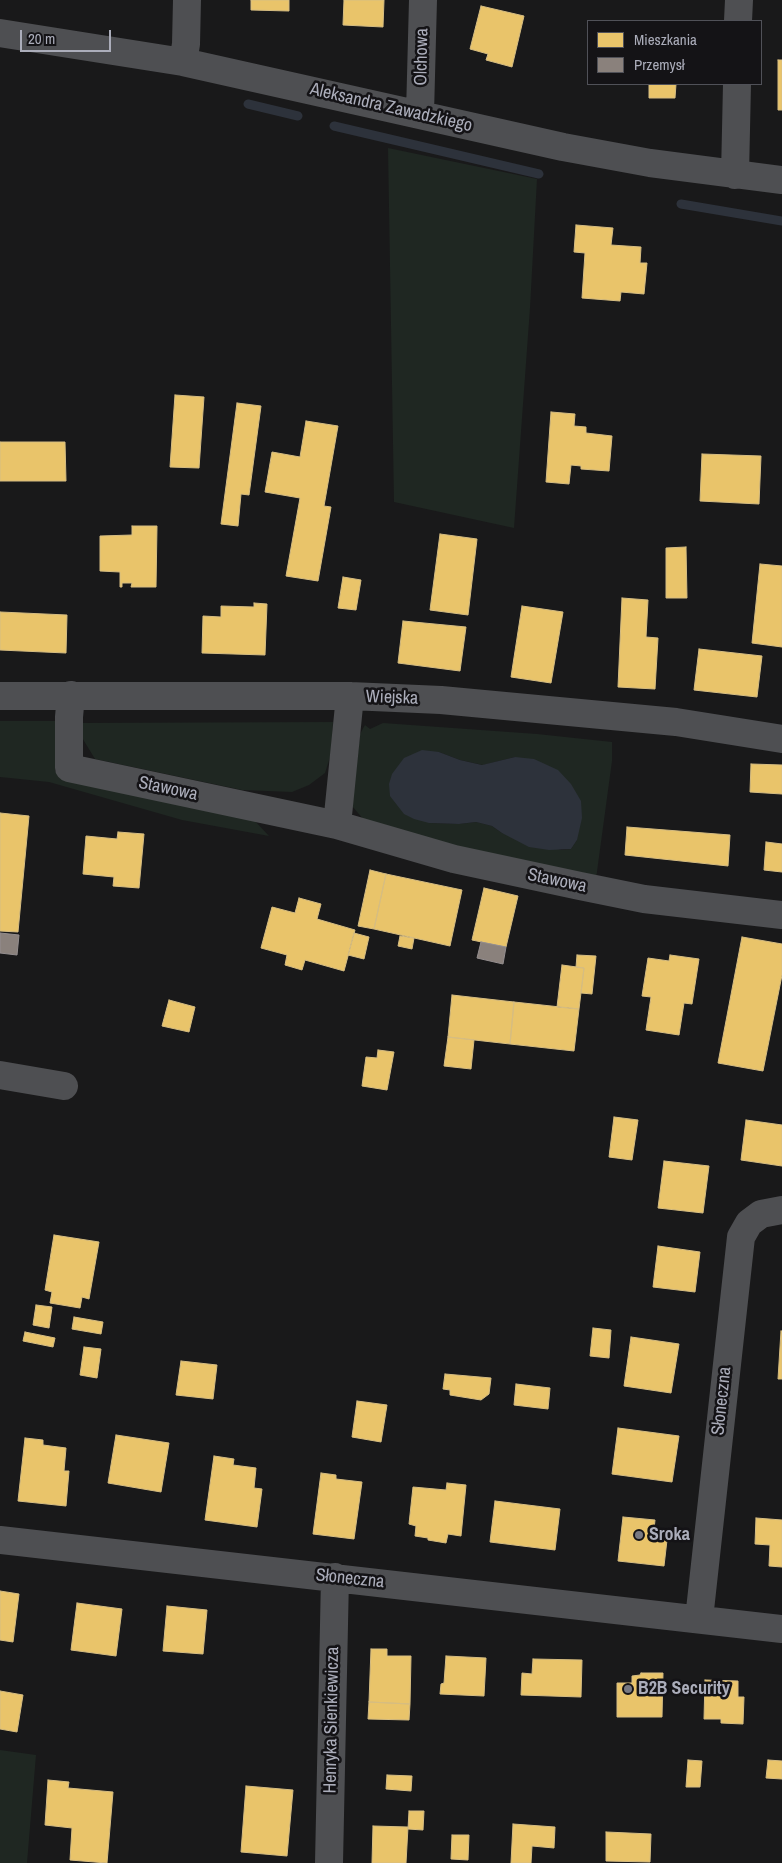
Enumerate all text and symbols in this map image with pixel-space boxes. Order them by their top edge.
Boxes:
scale bar [22,20,114,52]
legend [587,20,762,85]
text: 20 m [28,28,55,49]
street label: Olchowa [411,28,433,86]
text: Mieszkania [634,29,697,50]
text: Przemysł [634,54,685,75]
street label: Aleksandra Zawadzkiego [308,79,474,137]
street label: Wiejska [365,686,419,710]
street label: Stawowa [136,772,200,806]
street label: Stawowa [525,864,589,898]
street label: Słoneczna [708,1366,736,1436]
place label: Sroka [649,1524,690,1546]
marker: Sroka [633,1529,645,1541]
street label: Słoneczna [315,1565,385,1593]
street label: Henryka Sienkiewicza [320,1646,344,1794]
place label: B2B Security [638,1678,730,1700]
marker: B2B Security [622,1683,634,1695]

